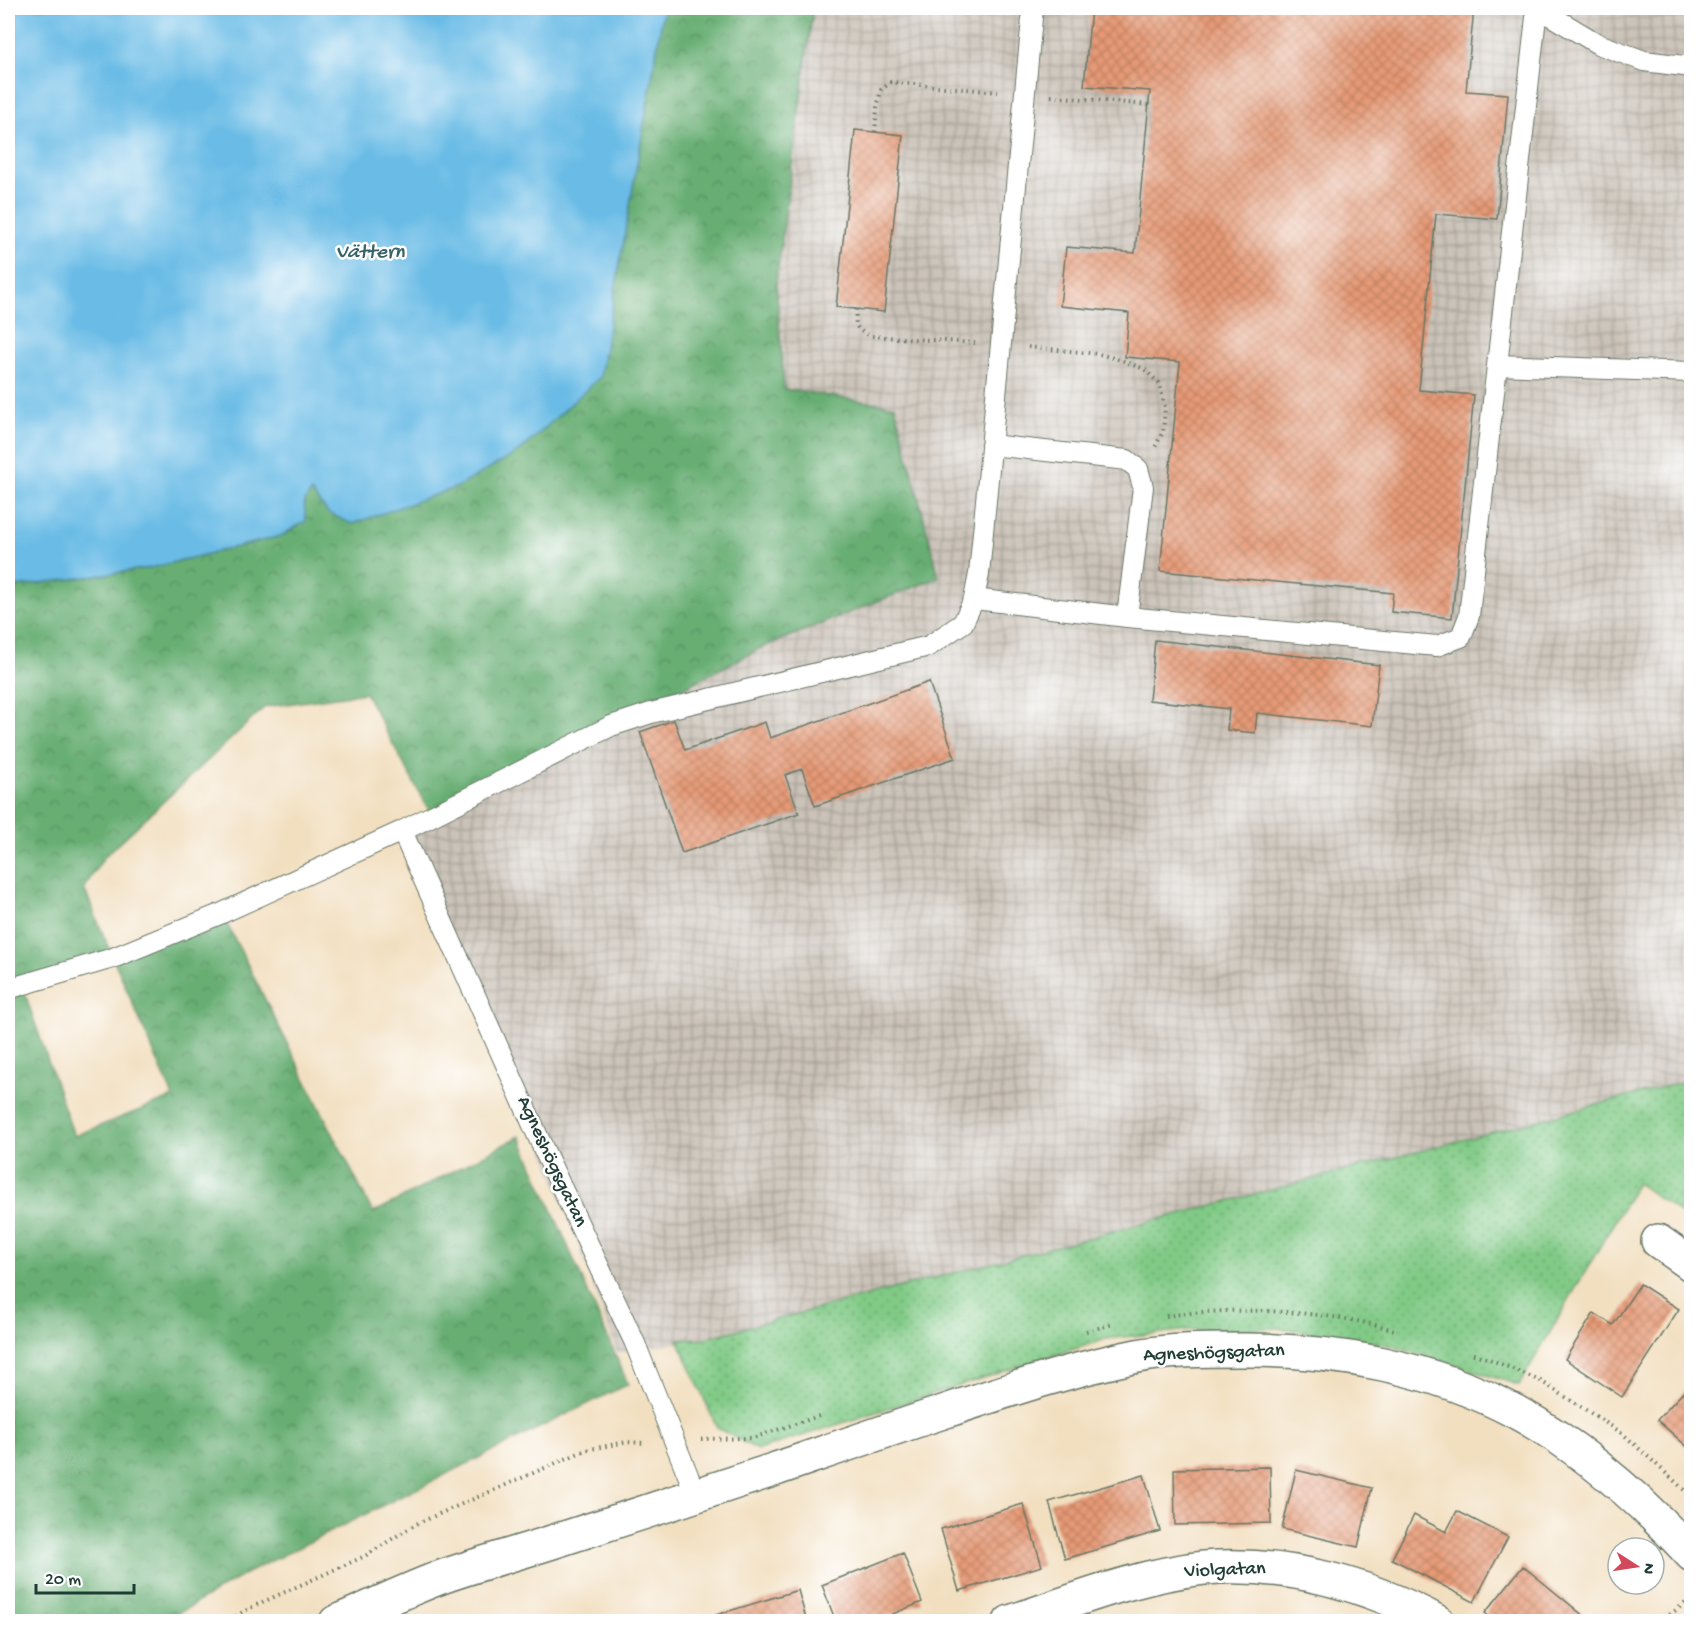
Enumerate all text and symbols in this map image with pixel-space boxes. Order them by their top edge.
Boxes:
water label: Vättern [336,241,405,266]
street label: Agneshögsgatan [511,1093,592,1231]
street label: Agneshögsgatan [1143,1340,1286,1368]
north arrow [1606,1536,1666,1596]
scale bar [36,1557,134,1595]
street label: Violgatan [1183,1558,1267,1584]
text: N [1637,1561,1658,1576]
text: 20 m [45,1570,81,1591]

